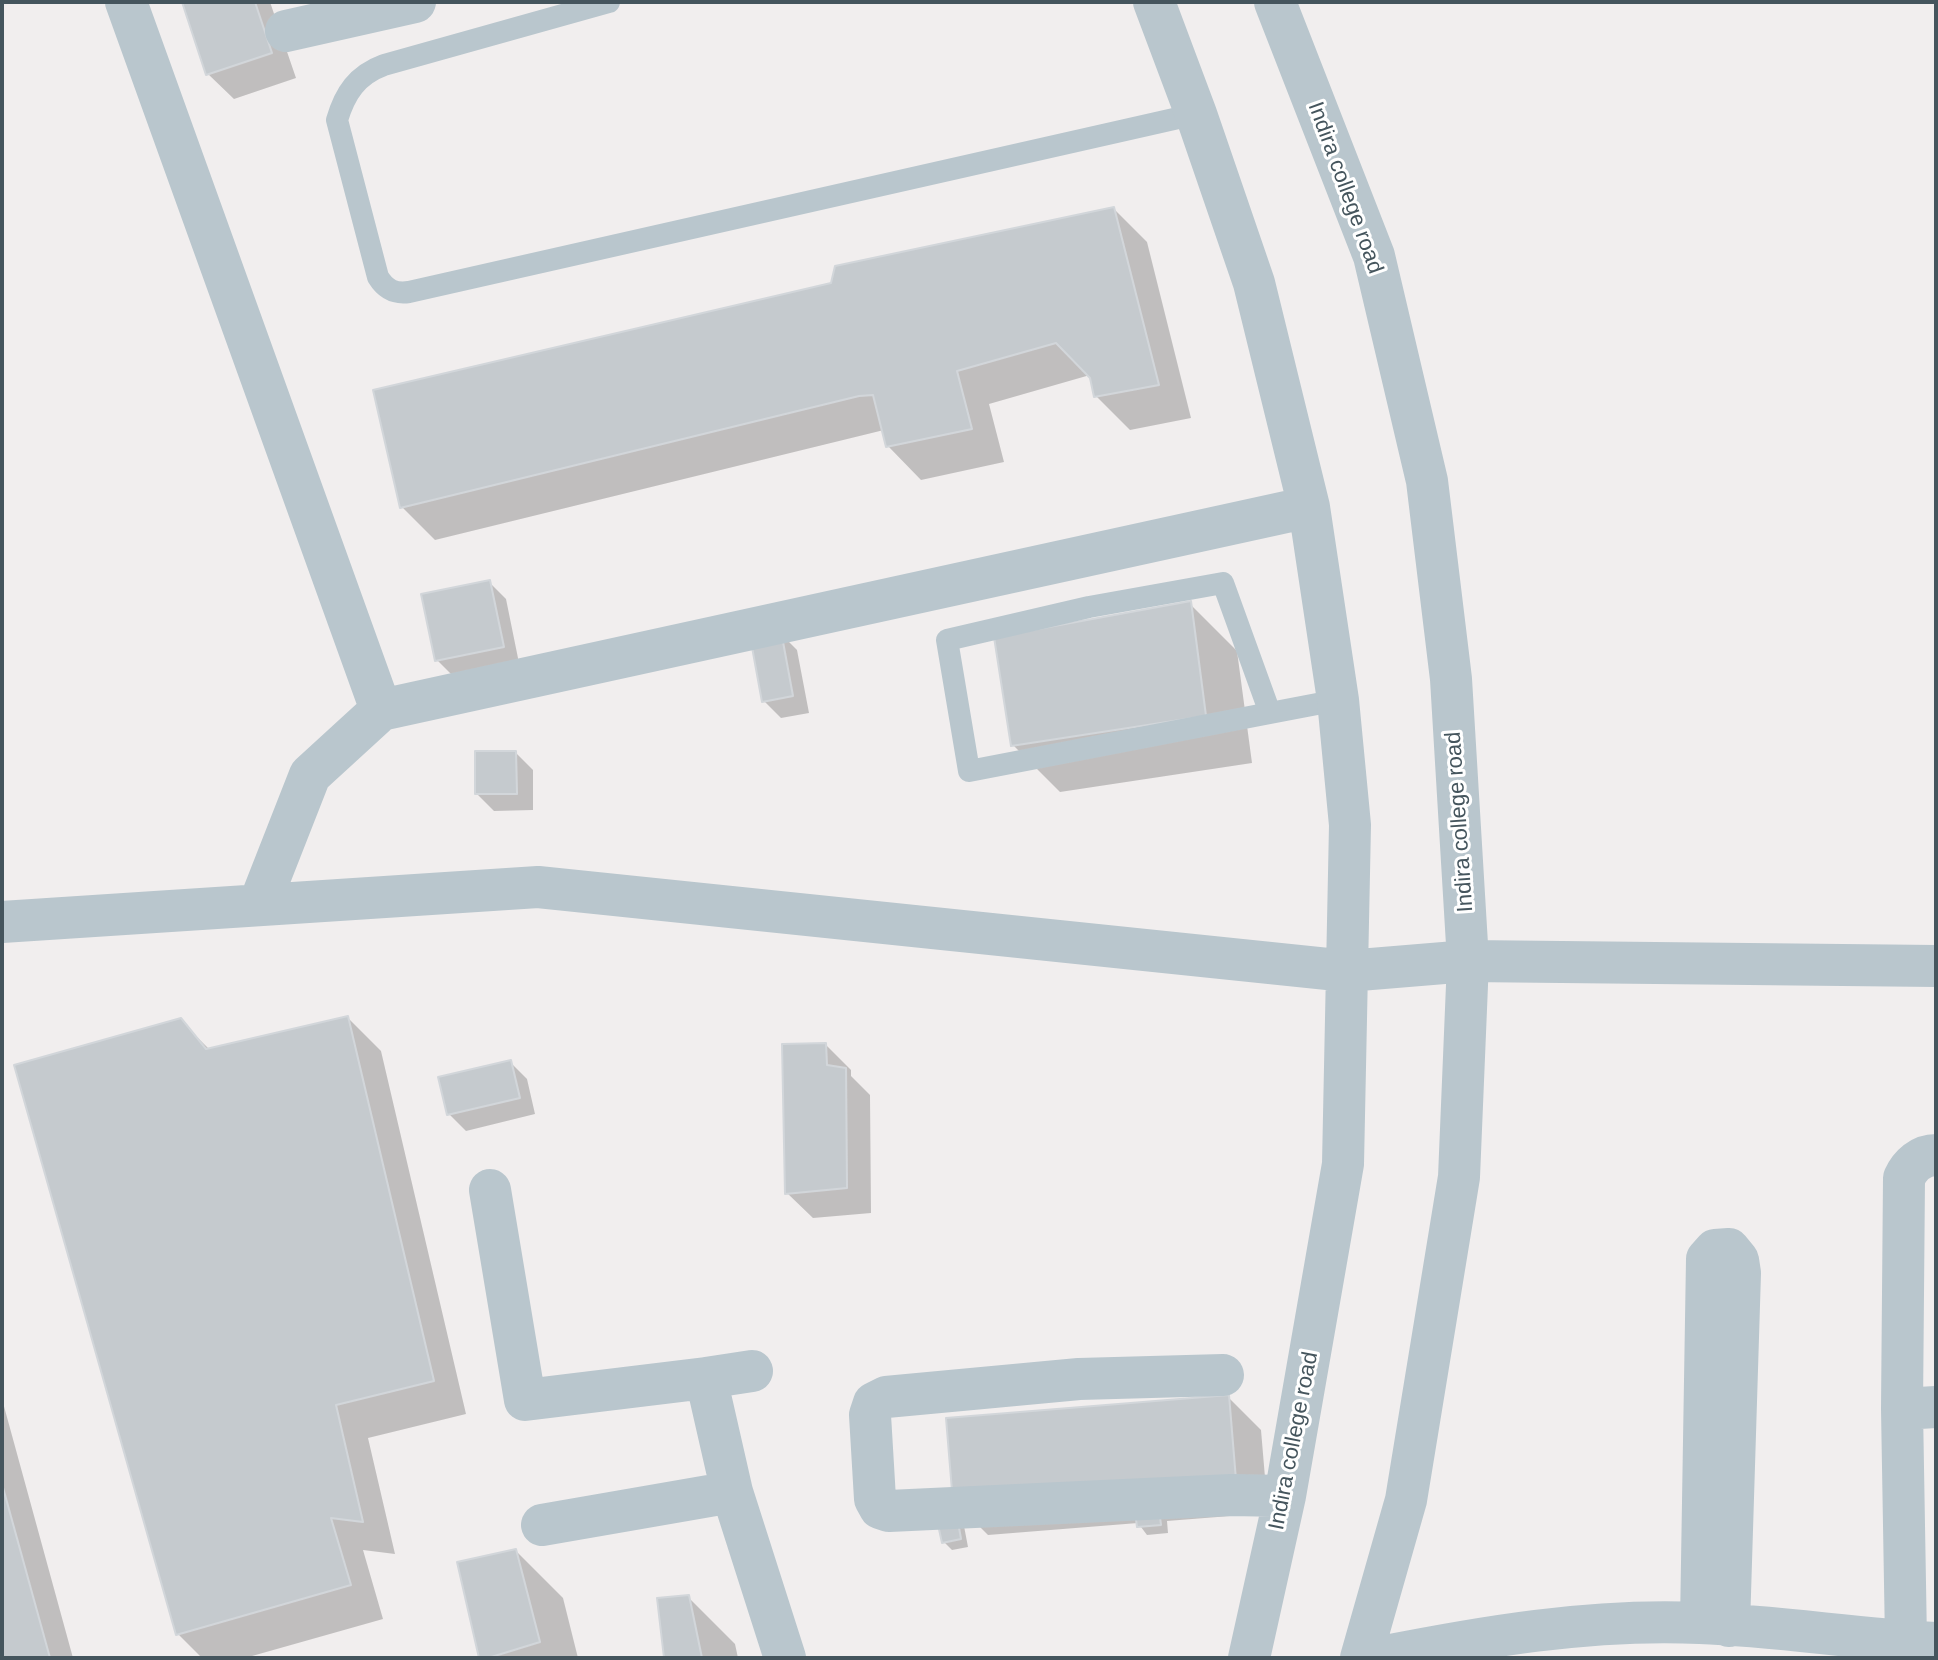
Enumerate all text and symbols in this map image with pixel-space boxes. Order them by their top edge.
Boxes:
street label: Indira college road [1302,98,1388,278]
street label: Indira college road [1441,731,1479,913]
street label: Indira college road [1264,1350,1324,1532]

